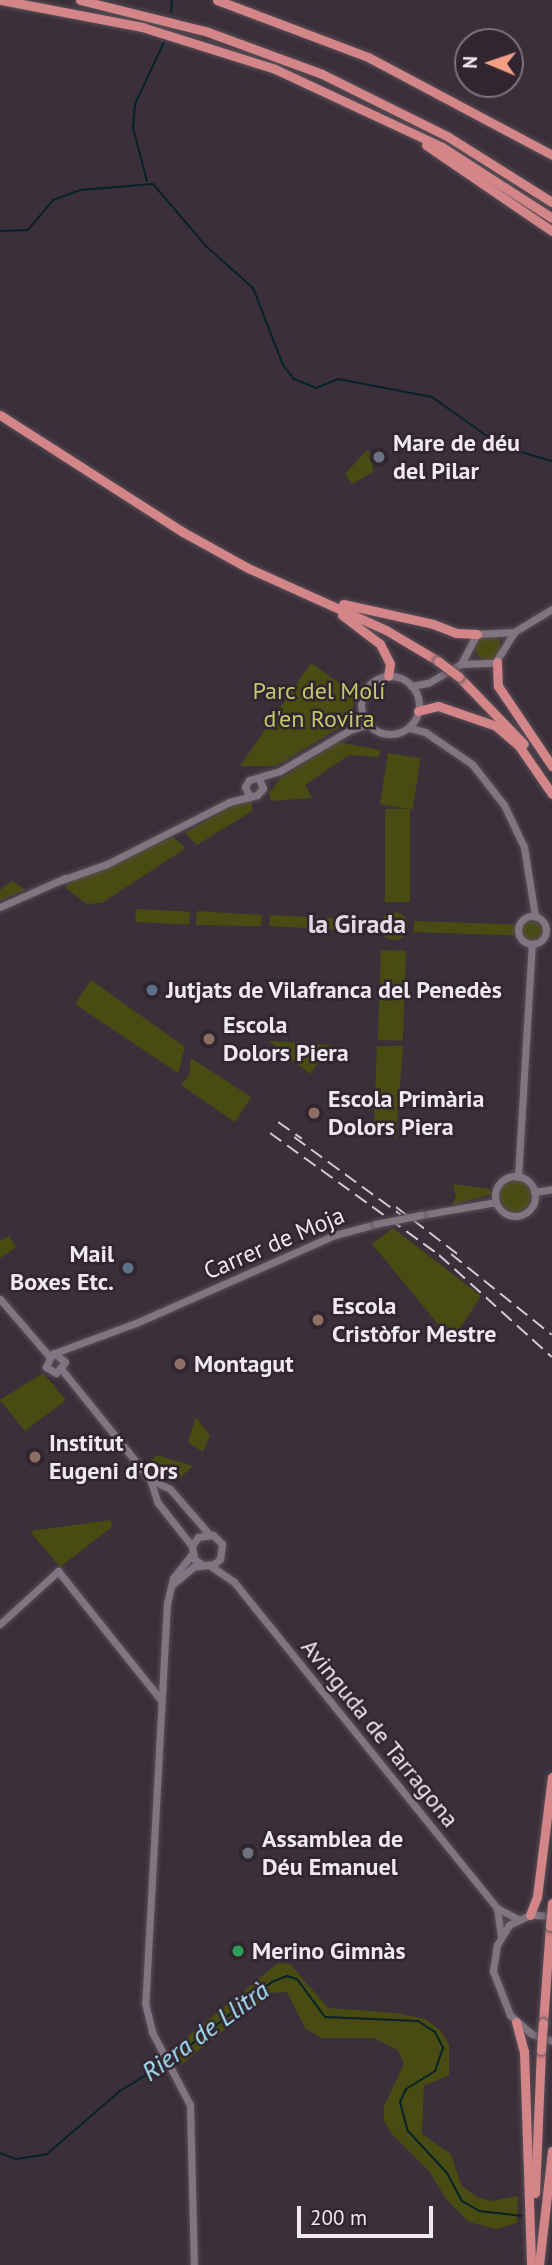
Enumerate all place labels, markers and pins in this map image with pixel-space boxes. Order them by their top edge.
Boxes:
place label: Mare de déu del Pilar [393,429,520,485]
marker: Mare de déu del Pilar [371,449,387,465]
place label: Jutjats de Vilafranca del Penedès [166,976,503,1004]
marker: Jutjats de Vilafranca del Penedès [144,982,160,998]
place label: Escola Dolors Piera [223,1011,349,1067]
marker: Escola Dolors Piera [201,1031,217,1047]
place label: Escola Primària Dolors Piera [328,1085,484,1141]
marker: Escola Primària Dolors Piera [306,1105,322,1121]
place label: Mail Boxes Etc. [10,1240,114,1296]
marker: Mail Boxes Etc. [120,1260,136,1276]
place label: Escola Cristòfor Mestre [332,1292,496,1348]
marker: Escola Cristòfor Mestre [310,1312,326,1328]
place label: Montagut [194,1350,294,1378]
marker: Montagut [172,1356,188,1372]
place label: Institut Eugeni d'Ors [49,1429,178,1485]
marker: Institut Eugeni d'Ors [27,1449,43,1465]
place label: Assamblea de Déu Emanuel [262,1825,403,1881]
marker: Assamblea de Déu Emanuel [240,1845,256,1861]
place label: Merino Gimnàs [252,1937,406,1965]
marker: Merino Gimnàs [230,1943,246,1959]

